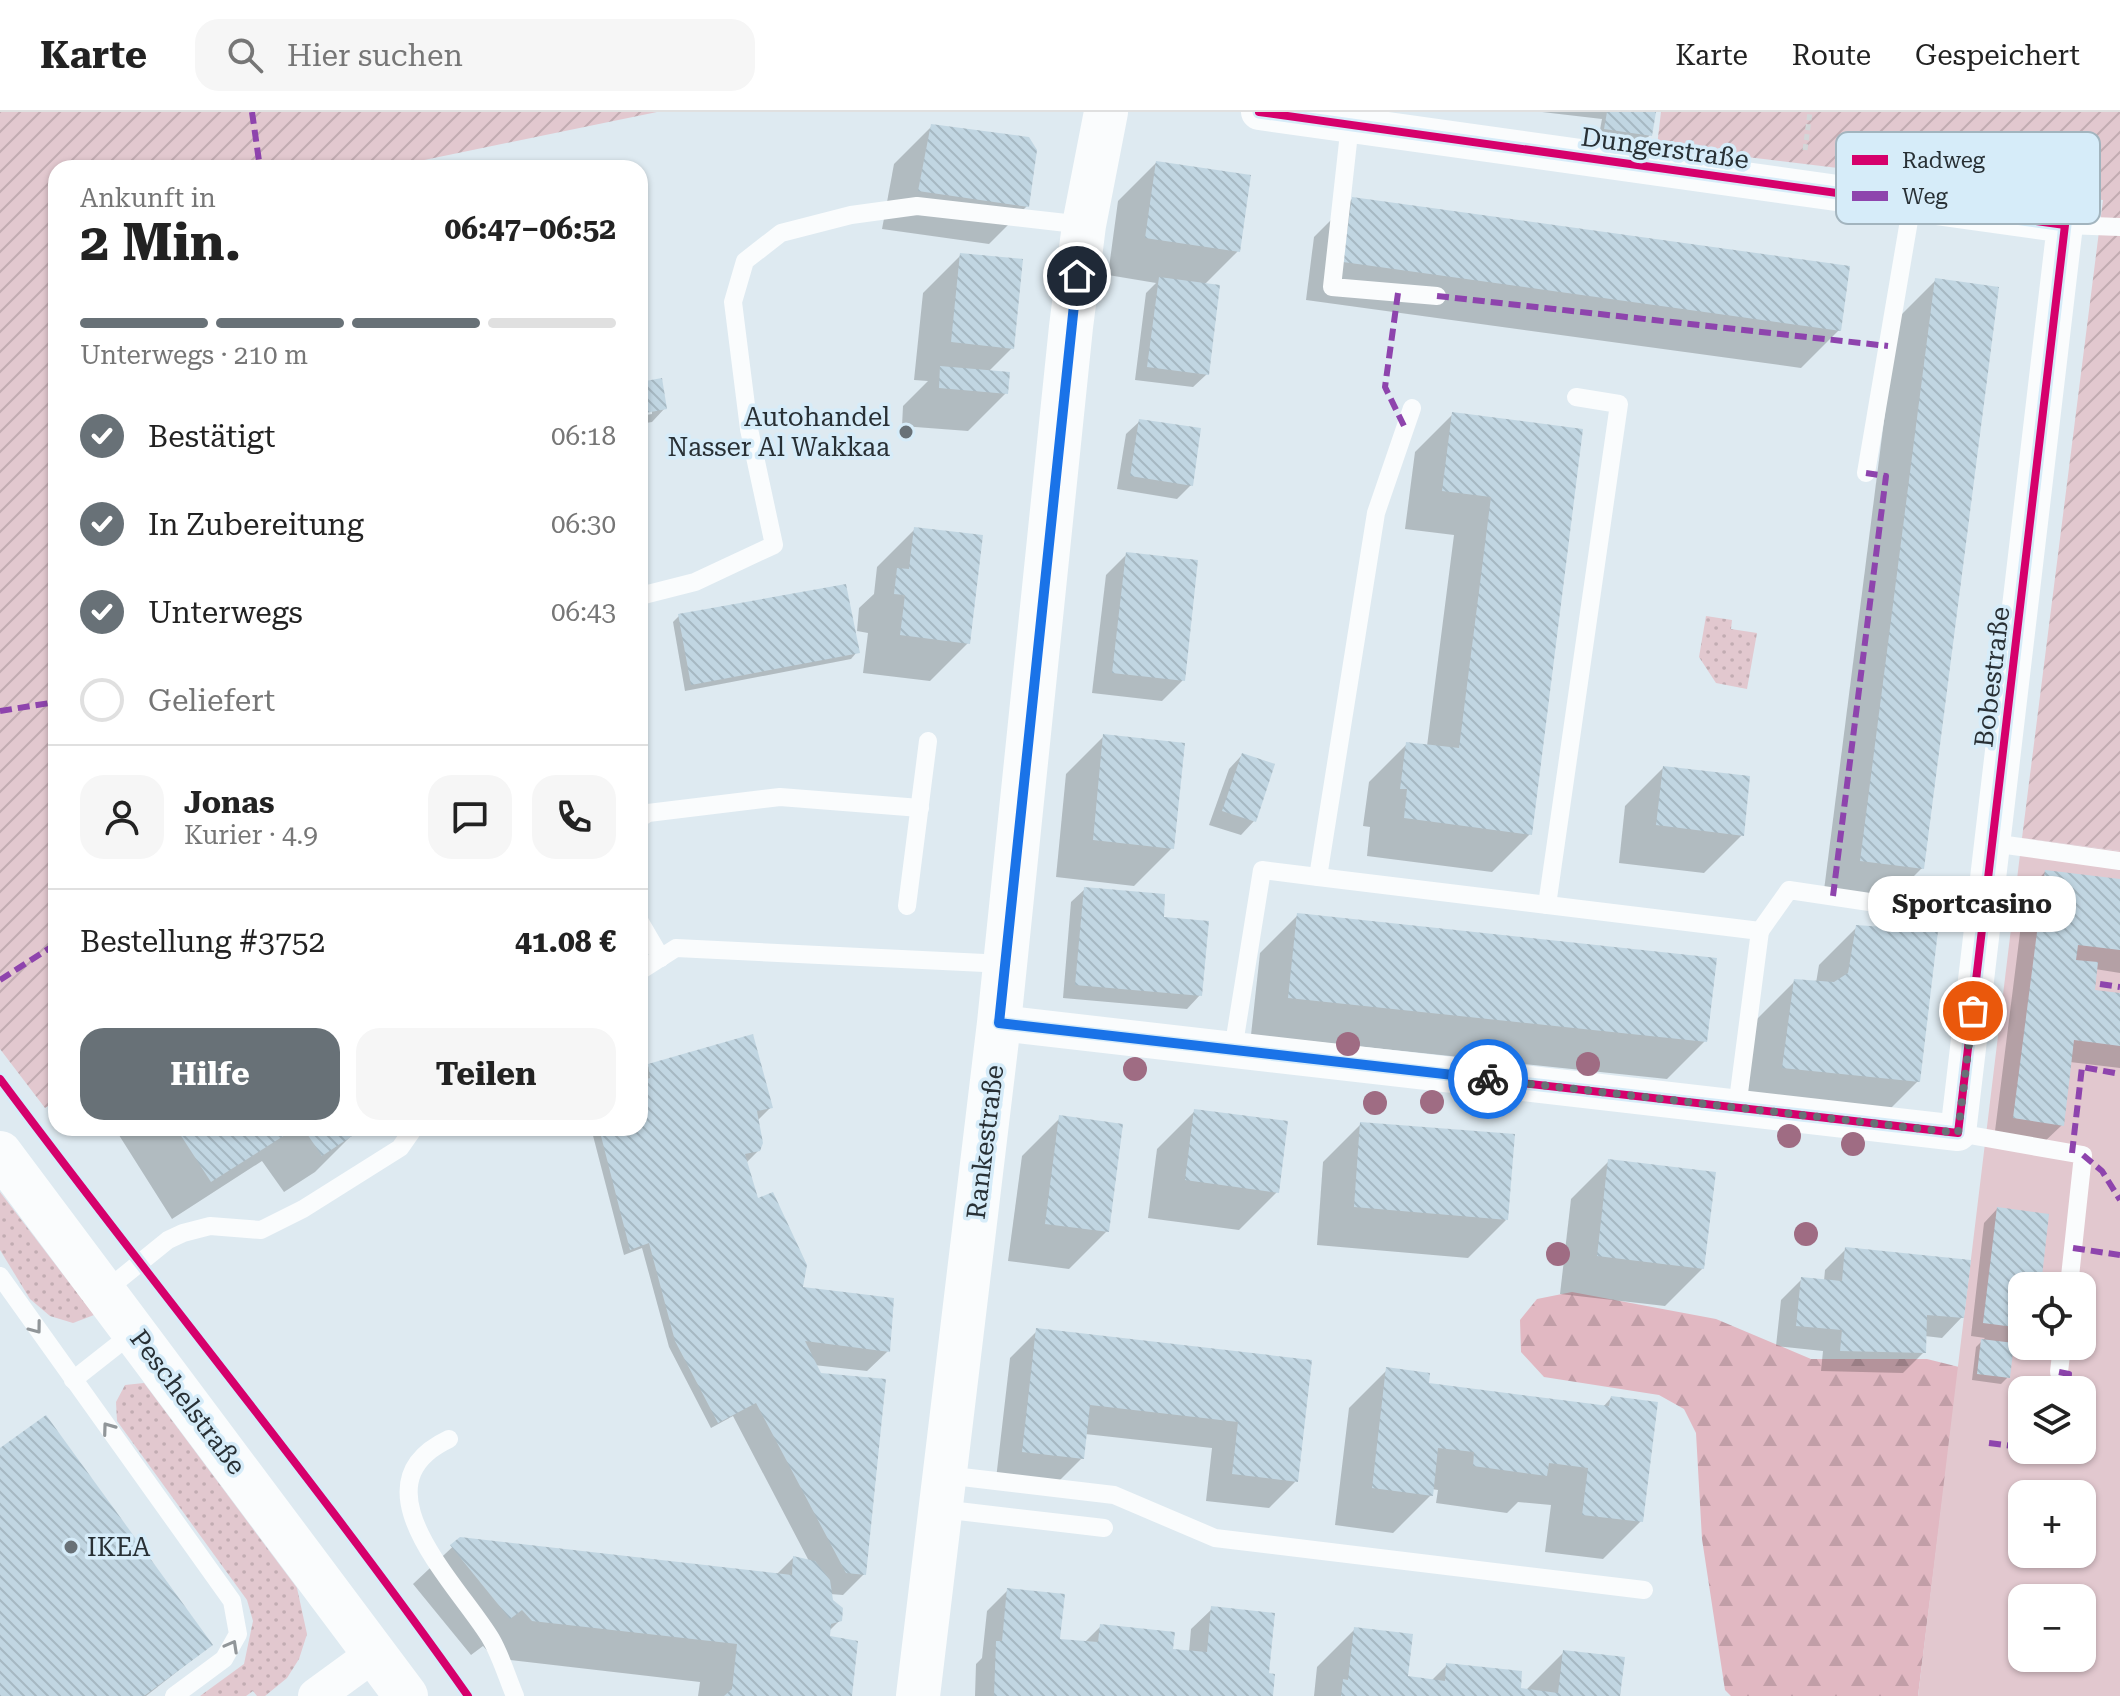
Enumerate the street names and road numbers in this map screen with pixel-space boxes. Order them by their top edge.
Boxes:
street label: Dungerstraße [1579,121,1751,175]
street label: Bobestraße [1968,605,2016,749]
street label: Rankestraße [961,1063,1009,1221]
street label: Peschelstraße [124,1324,252,1480]

